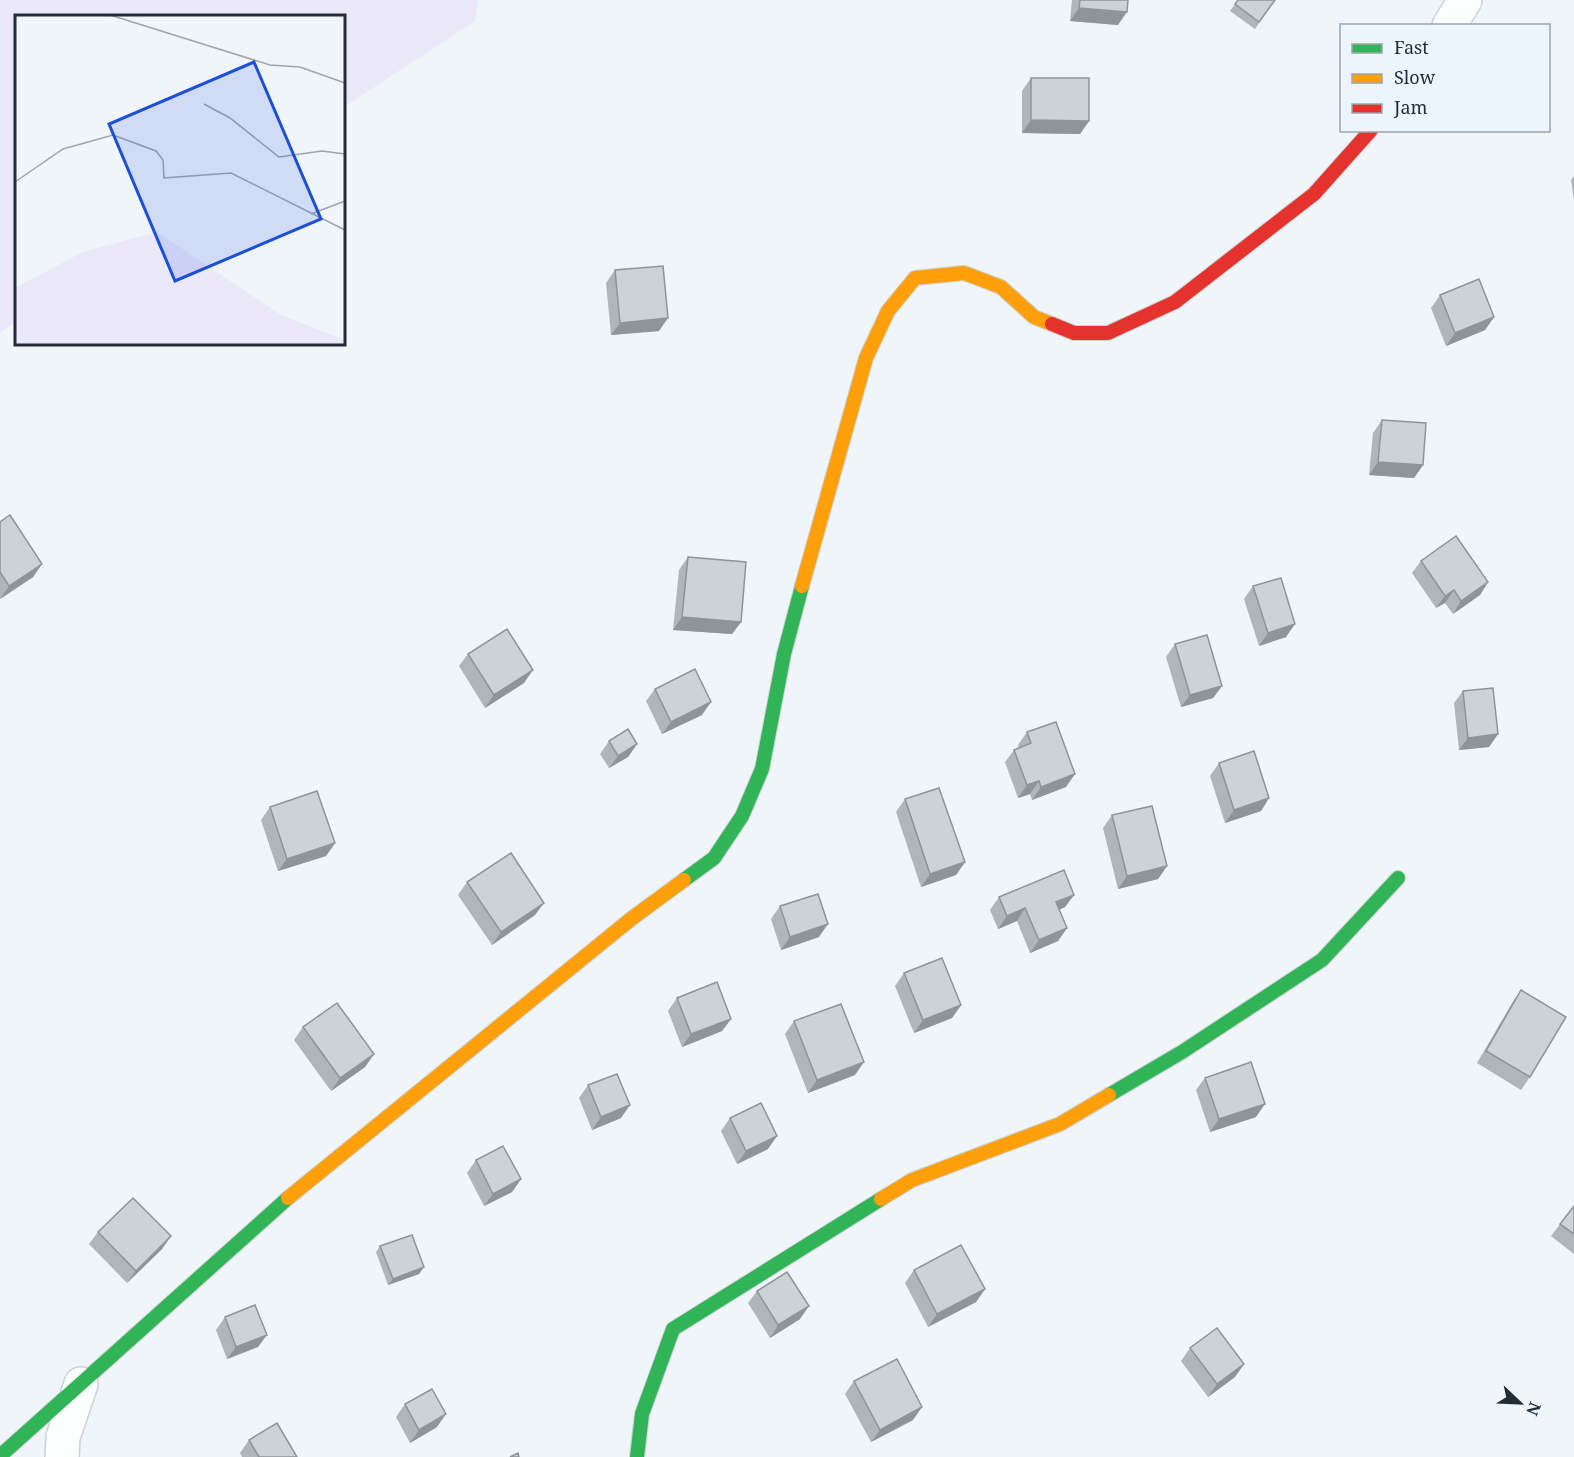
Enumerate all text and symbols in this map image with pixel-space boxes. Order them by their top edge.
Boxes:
inset map [15,15,345,345]
legend [1340,24,1550,132]
text: Fast [1394,35,1429,59]
text: Slow [1394,65,1436,89]
text: Jam [1393,95,1428,119]
north arrow [1490,1373,1550,1433]
text: N [1521,1399,1546,1419]

